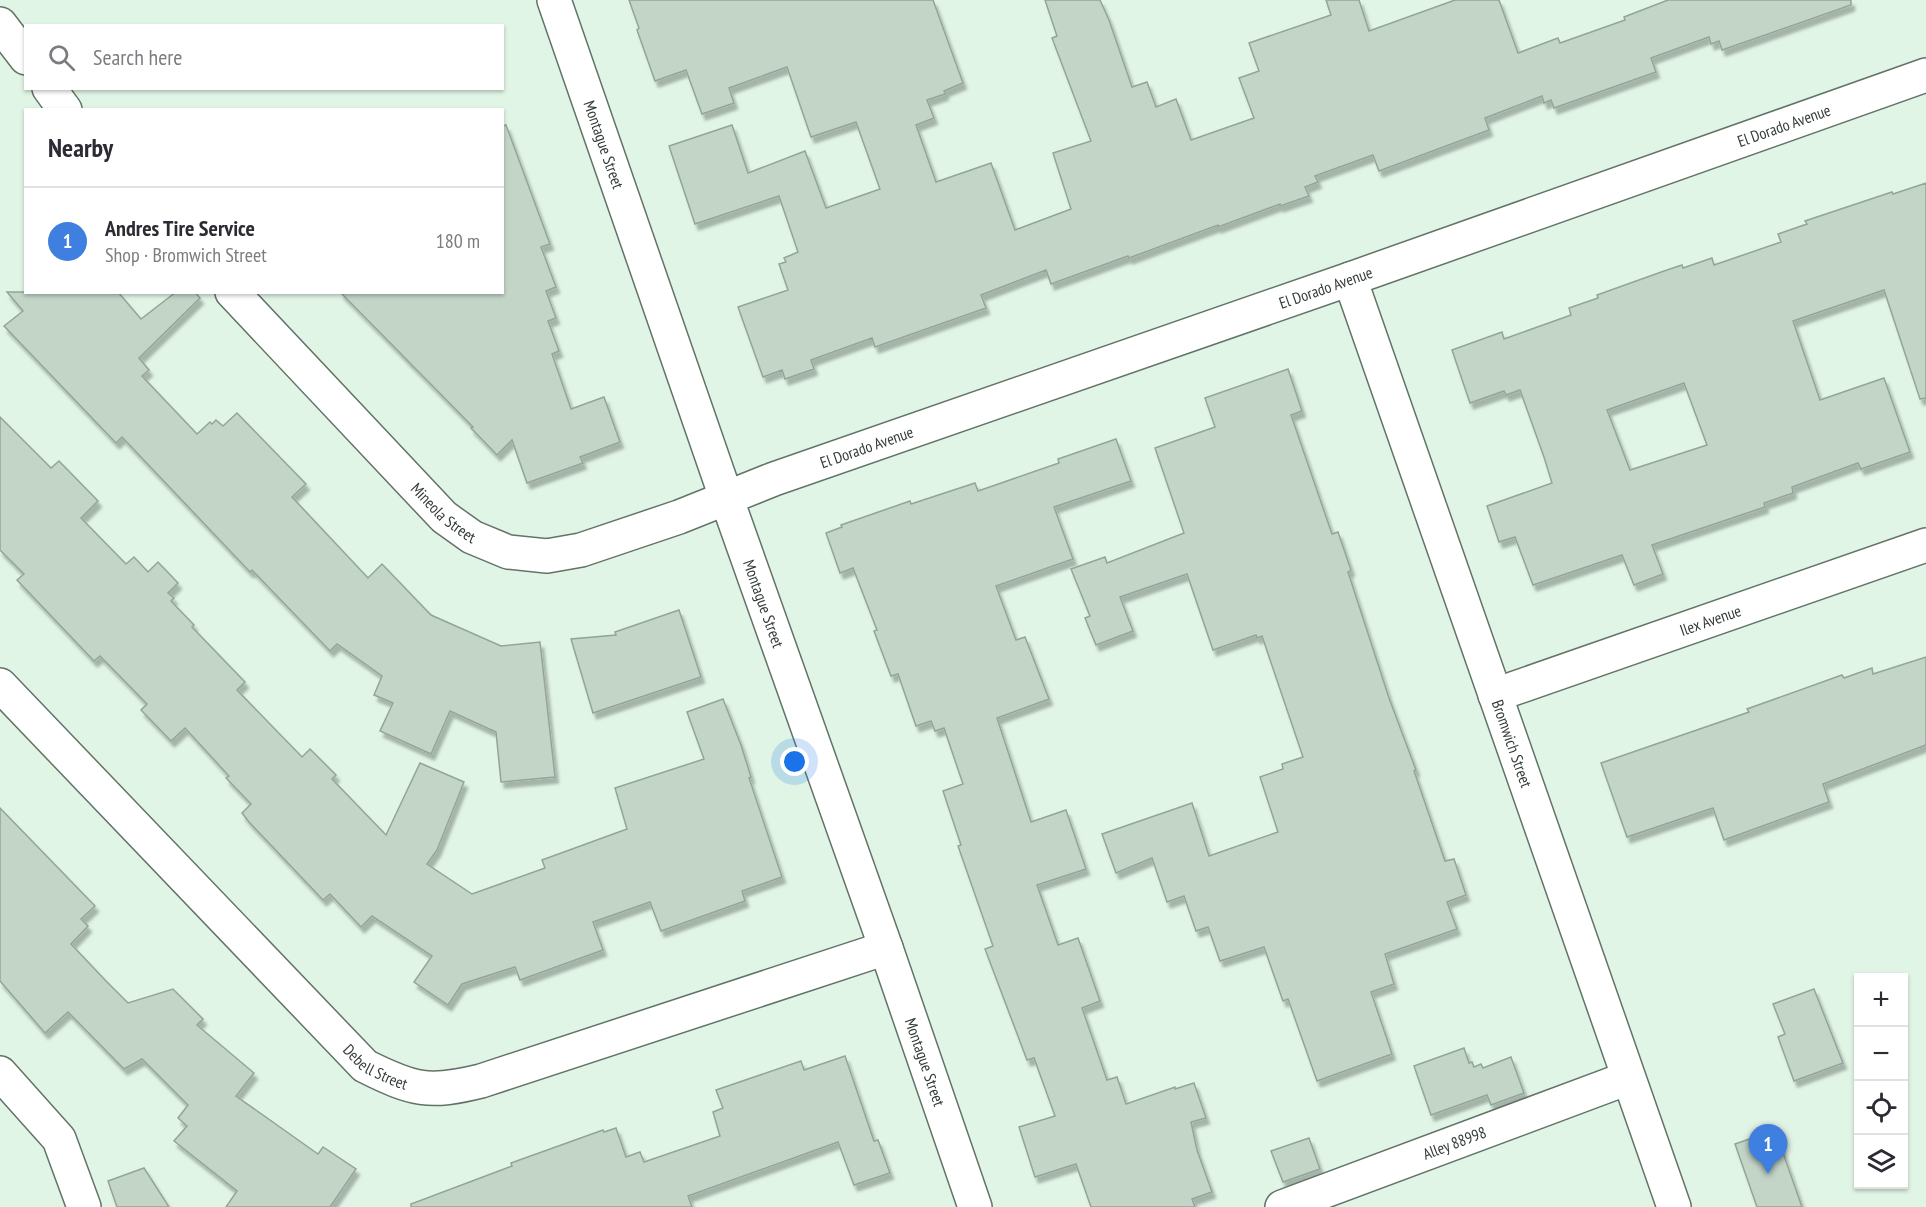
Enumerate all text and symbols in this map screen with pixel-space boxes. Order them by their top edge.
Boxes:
search box [24,24,504,90]
icon: search [45,41,78,74]
text: Search here [93,43,182,71]
street label: Montague Street [580,98,629,192]
street label: El Dorado Avenue [1735,100,1833,151]
text: Nearby [48,131,113,164]
text: Andres Tire Service [105,214,255,242]
text: 1 [63,228,72,254]
text: 180 m [436,228,480,254]
text: Shop · Bromwich Street [105,242,267,268]
street label: El Dorado Avenue [1276,262,1375,313]
street label: El Dorado Avenue [817,421,916,472]
street label: Mineola Street [407,478,479,548]
street label: Montague Street [739,557,789,651]
street label: Ilex Avenue [1677,600,1744,640]
street label: Bromwich Street [1488,697,1537,791]
your location [780,747,809,776]
map controls [1854,973,1908,1189]
button: + [1854,973,1908,1027]
street label: Montague Street [901,1015,950,1109]
button: − [1854,1027,1908,1081]
street label: Debell Street [339,1040,411,1094]
button: locate [1854,1081,1908,1135]
street label: Alley 88998 [1420,1122,1489,1164]
pin: 1 [1748,1124,1788,1174]
button: layers [1854,1135,1908,1189]

